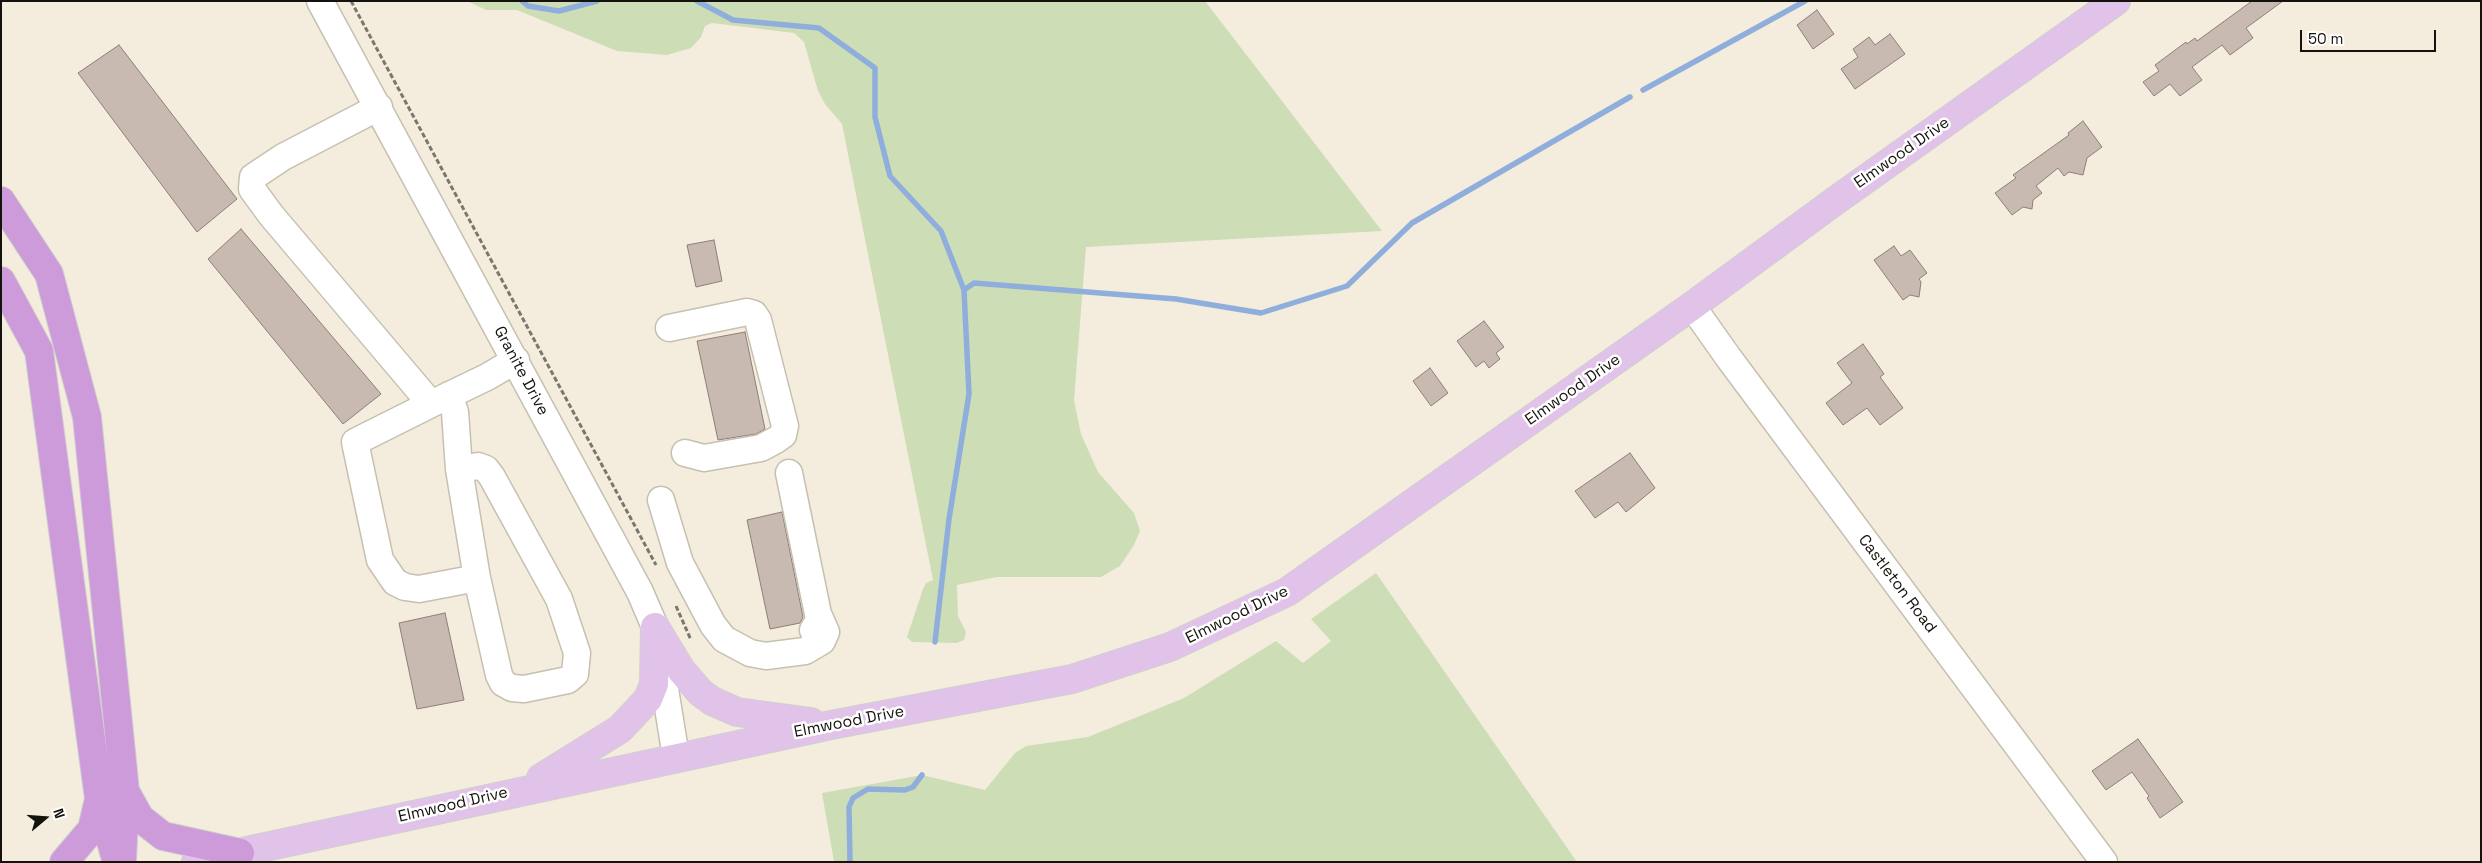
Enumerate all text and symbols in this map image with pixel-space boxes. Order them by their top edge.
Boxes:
scale bar [2302,20,2438,52]
text: 50 m [2308,29,2343,48]
street label: Elmwood Drive [1851,113,1953,193]
street label: Granite Drive [489,323,553,419]
street label: Elmwood Drive [1522,350,1624,430]
street label: Castleton Road [1854,531,1940,637]
street label: Elmwood Drive [1183,582,1291,648]
street label: Elmwood Drive [792,702,906,742]
street label: Elmwood Drive [396,783,510,827]
north arrow [20,793,70,843]
text: N [49,806,69,821]

